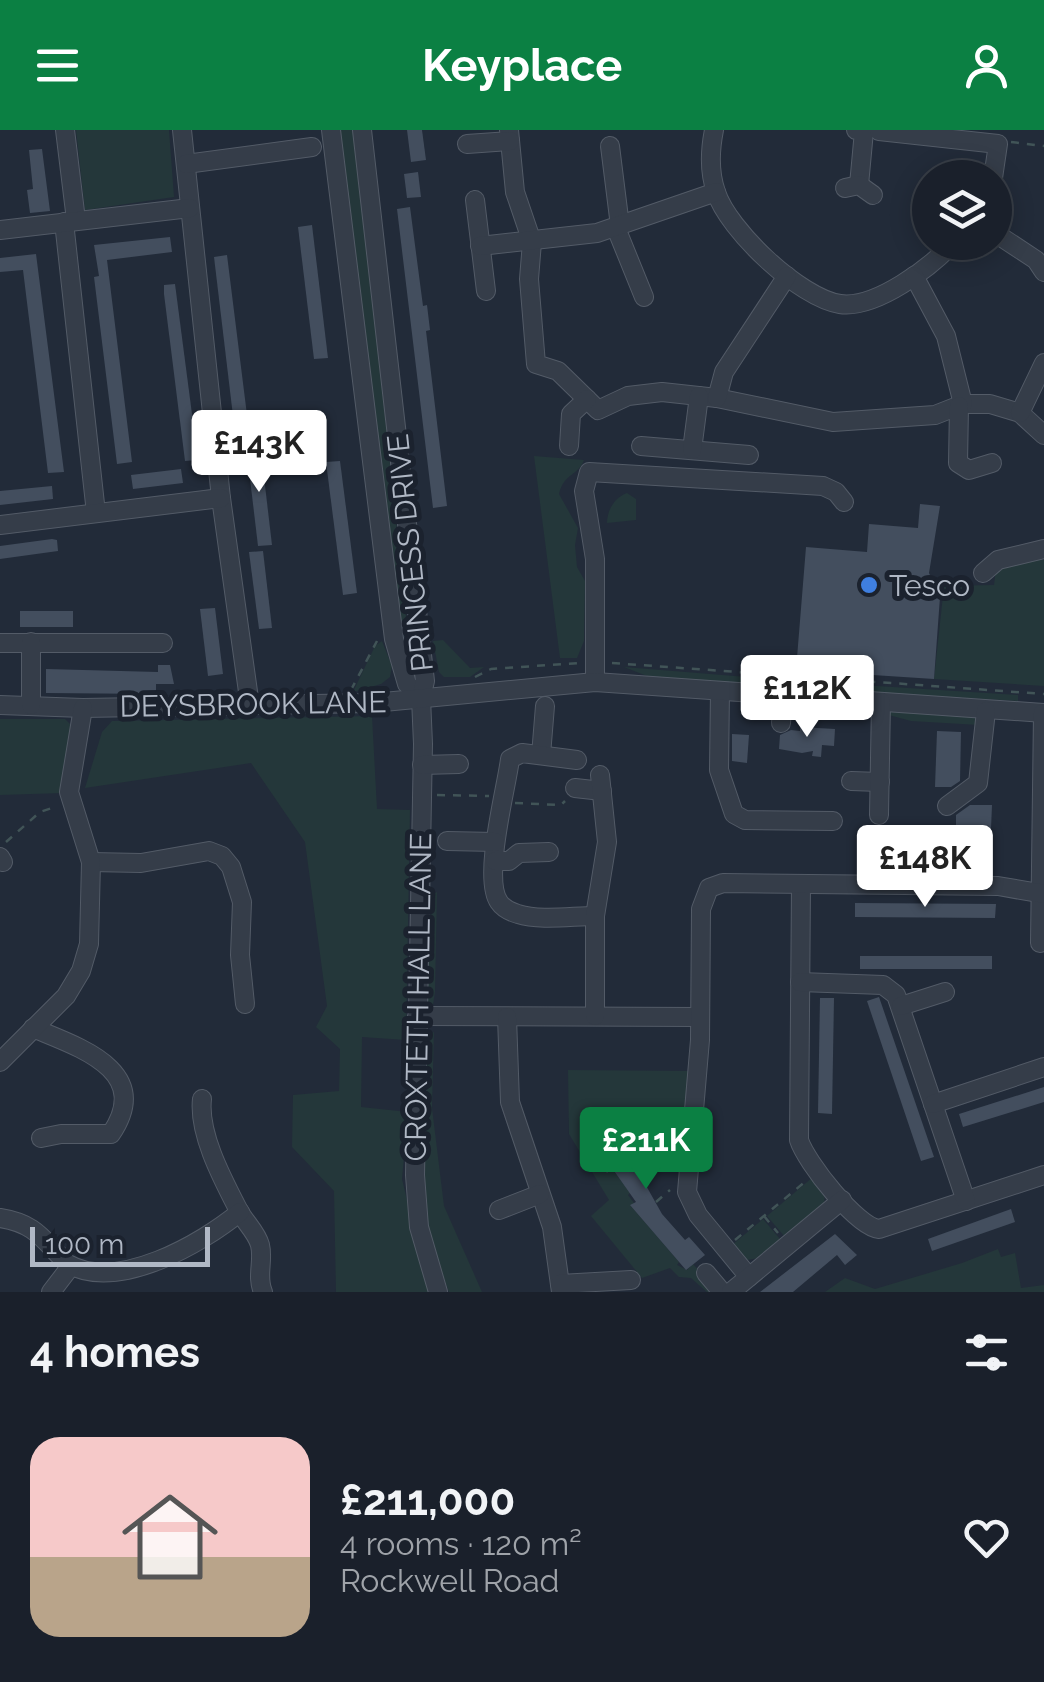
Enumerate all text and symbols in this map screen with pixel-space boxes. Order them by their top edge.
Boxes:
icon: menu [30,38,85,93]
icon: person [959,38,1014,93]
text: Keyplace [422,39,622,92]
map controls [912,160,1012,260]
button: layers [912,160,1012,260]
pin: £143K [189,410,329,495]
text: £143K [214,424,304,461]
street label: PRINCESS DRIVE [380,432,440,674]
place label: Tesco [889,568,970,603]
marker: Tesco [858,574,880,596]
pin: £112K [737,655,877,740]
text: £112K [763,669,851,706]
street label: DEYSBROOK LANE [119,684,387,724]
pin: £148K [855,825,995,910]
street label: CROXTETH HALL LANE [398,832,438,1162]
text: £148K [879,839,971,876]
pin: £211K [576,1107,716,1192]
text: £211K [602,1121,690,1158]
scale bar [30,1222,210,1266]
text: 100 m [45,1228,124,1261]
icon: filters [959,1325,1014,1380]
text: 4 homes [30,1328,200,1377]
text: £211,000 [340,1476,515,1525]
icon: home [110,1477,230,1597]
icon: heart [959,1510,1014,1565]
text: 4 rooms · 120 m² [340,1525,582,1562]
text: Rockwell Road [340,1562,560,1599]

